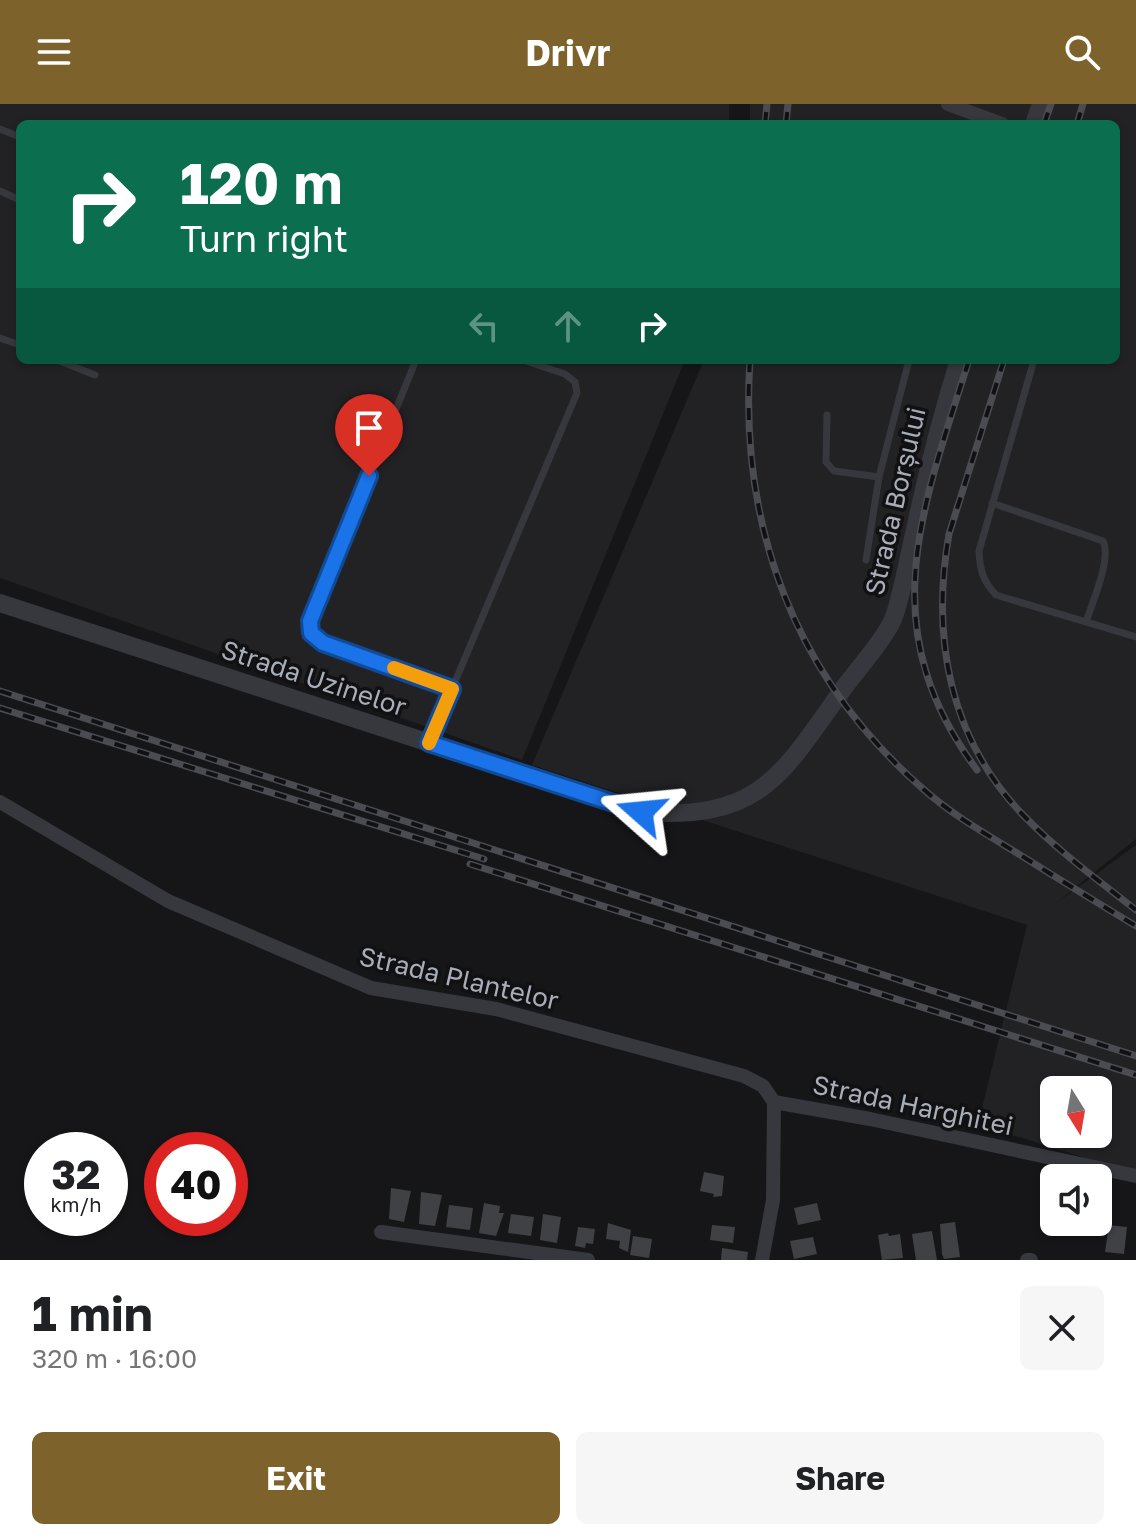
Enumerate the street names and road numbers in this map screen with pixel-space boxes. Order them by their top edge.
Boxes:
street label: Strada Borșului [858,404,932,598]
street label: Strada Uzinelor [218,634,410,722]
street label: Strada Plantelor [356,940,562,1016]
street label: Strada Harghitei [810,1069,1016,1141]

